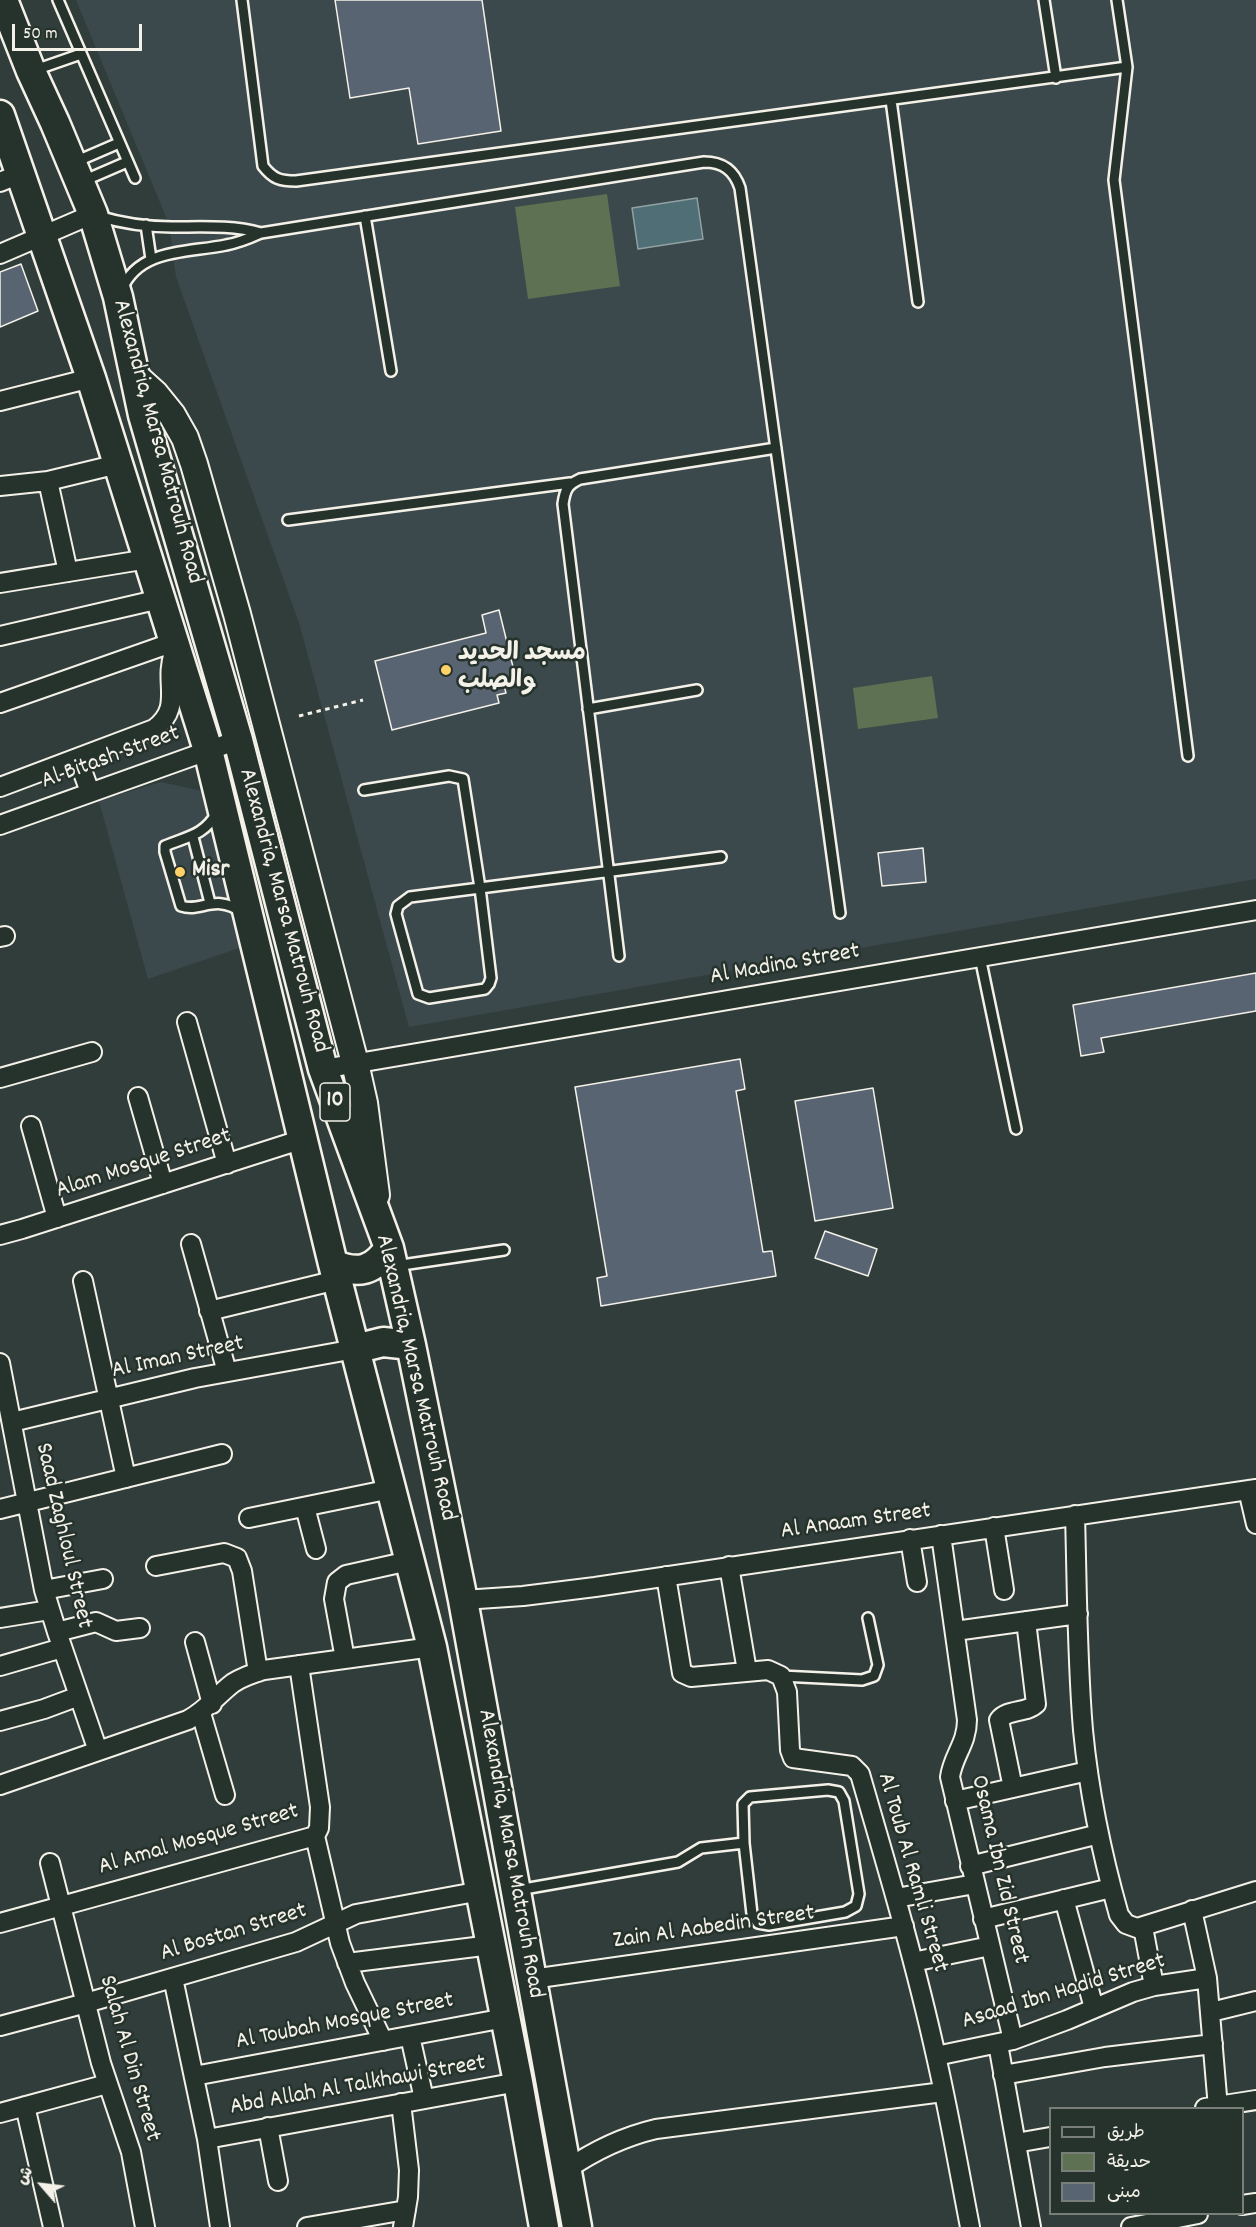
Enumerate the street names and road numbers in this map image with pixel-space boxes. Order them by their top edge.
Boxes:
street label: Alexandria, Marsa Matrouh Road [104,297,208,587]
street label: Al Bitash Street [38,721,184,797]
street label: Alexandria, Marsa Matrouh Road [230,766,334,1056]
street label: Al Madina Street [708,939,862,993]
road number: 10 [320,1083,350,1121]
street label: Alam Mosque Street [53,1123,235,1207]
street label: Alexandria, Marsa Matrouh Road [367,1232,461,1524]
street label: Al Iman Street [109,1331,247,1387]
street label: Saad Zaghloul Street [27,1440,97,1632]
street label: Al Anaam Street [779,1498,933,1548]
street label: Alexandria, Marsa Matrouh Road [469,1707,549,2001]
street label: Al Toub Al Ramli Street [869,1770,953,1976]
street label: Osama Ibn Zid Street [962,1773,1034,1967]
street label: Al Amal Mosque Street [96,1799,302,1883]
street label: Al Bostan Street [157,1898,311,1970]
street label: Zain Al Aabedin Street [611,1901,817,1957]
street label: Asaad Ibn Hadid Street [959,1948,1169,2038]
street label: Salah Al Din Street [91,1973,165,2145]
street label: Al Toubah Mosque Street [234,1988,456,2058]
street label: Abd Allah Al Talkhawi Street [228,2050,488,2124]

